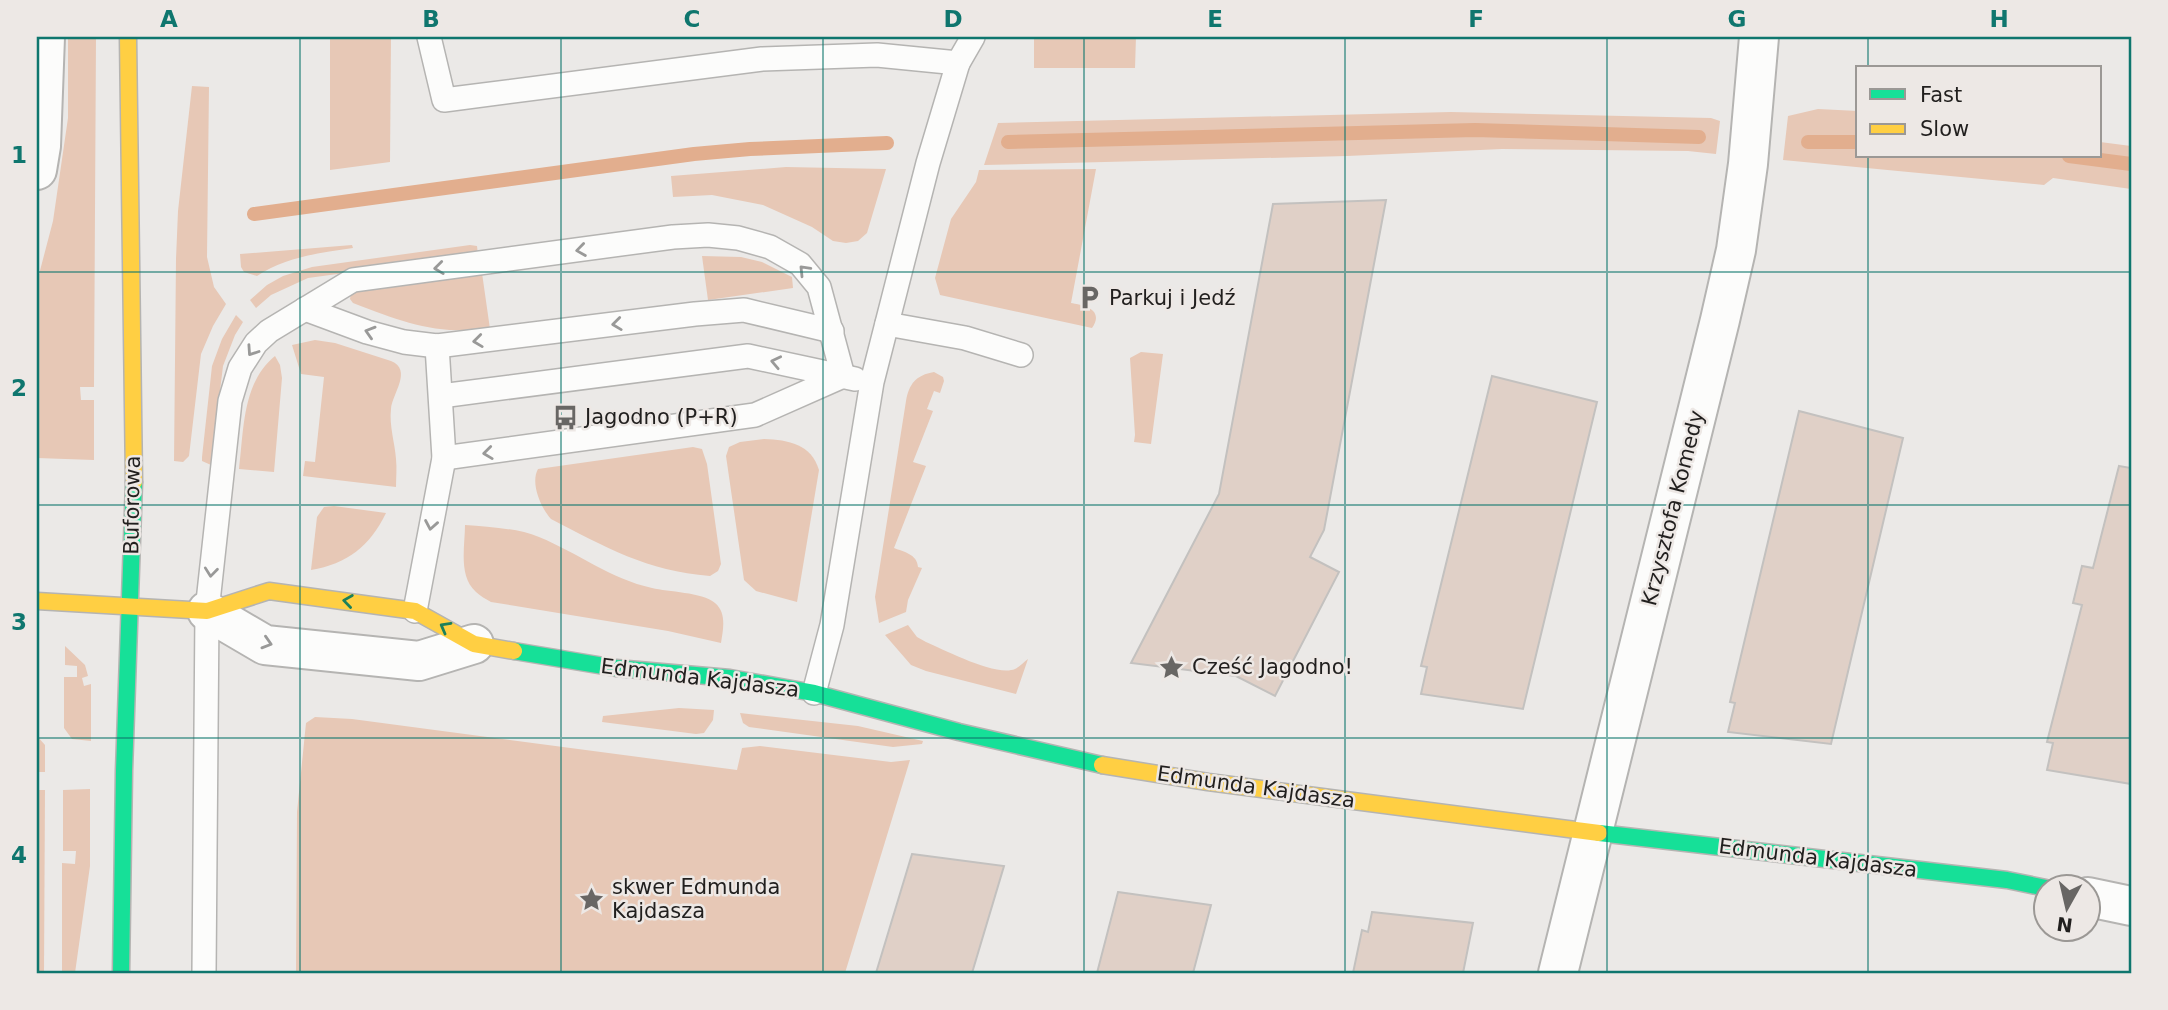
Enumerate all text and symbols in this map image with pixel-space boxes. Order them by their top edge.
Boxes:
text: A [160,6,178,32]
text: B [422,6,440,32]
text: C [684,6,700,32]
text: D [943,6,963,32]
text: E [1207,6,1223,32]
text: F [1468,6,1484,32]
text: G [1728,6,1746,32]
text: H [1989,6,2009,32]
legend [1856,66,2102,158]
text: Fast [1920,83,1962,107]
text: Slow [1920,117,1969,141]
text: 1 [11,142,27,168]
one-way arrow [575,242,587,257]
one-way arrow [433,260,445,275]
one-way arrow [800,266,813,279]
parking icon: Parkuj i Jedź [1075,284,1103,312]
place label: Parkuj i Jedź [1109,286,1236,310]
one-way arrow [611,317,622,332]
one-way arrow [365,326,377,341]
one-way arrow [472,334,483,349]
one-way arrow [248,343,260,356]
one-way arrow [771,356,783,370]
text: 2 [11,375,27,401]
bus stop icon: Jagodno (P+R) [551,403,579,431]
place label: Jagodno (P+R) [583,405,738,429]
street label: Krzysztofa Komedy [1637,408,1709,608]
one-way arrow [482,445,494,460]
street label: Buforowa [119,455,145,555]
one-way arrow [424,519,439,531]
one-way arrow [204,567,219,578]
one-way arrow [342,594,354,609]
text: 3 [11,609,27,635]
one-way arrow [439,622,452,635]
one-way arrow [261,634,273,649]
place icon: Cześć Jagodno! [1158,653,1186,681]
street label: Edmunda Kajdasza [599,654,801,702]
place label: Cześć Jagodno! [1192,655,1353,679]
street label: Edmunda Kajdasza [1155,761,1357,813]
street label: Edmunda Kajdasza [1717,834,1919,882]
text: 4 [11,842,27,868]
north arrow [2032,874,2102,944]
place label: skwer Edmunda Kajdasza [612,875,780,923]
place icon: skwer Edmunda Kajdasza [578,885,606,913]
text: N [2055,913,2074,937]

